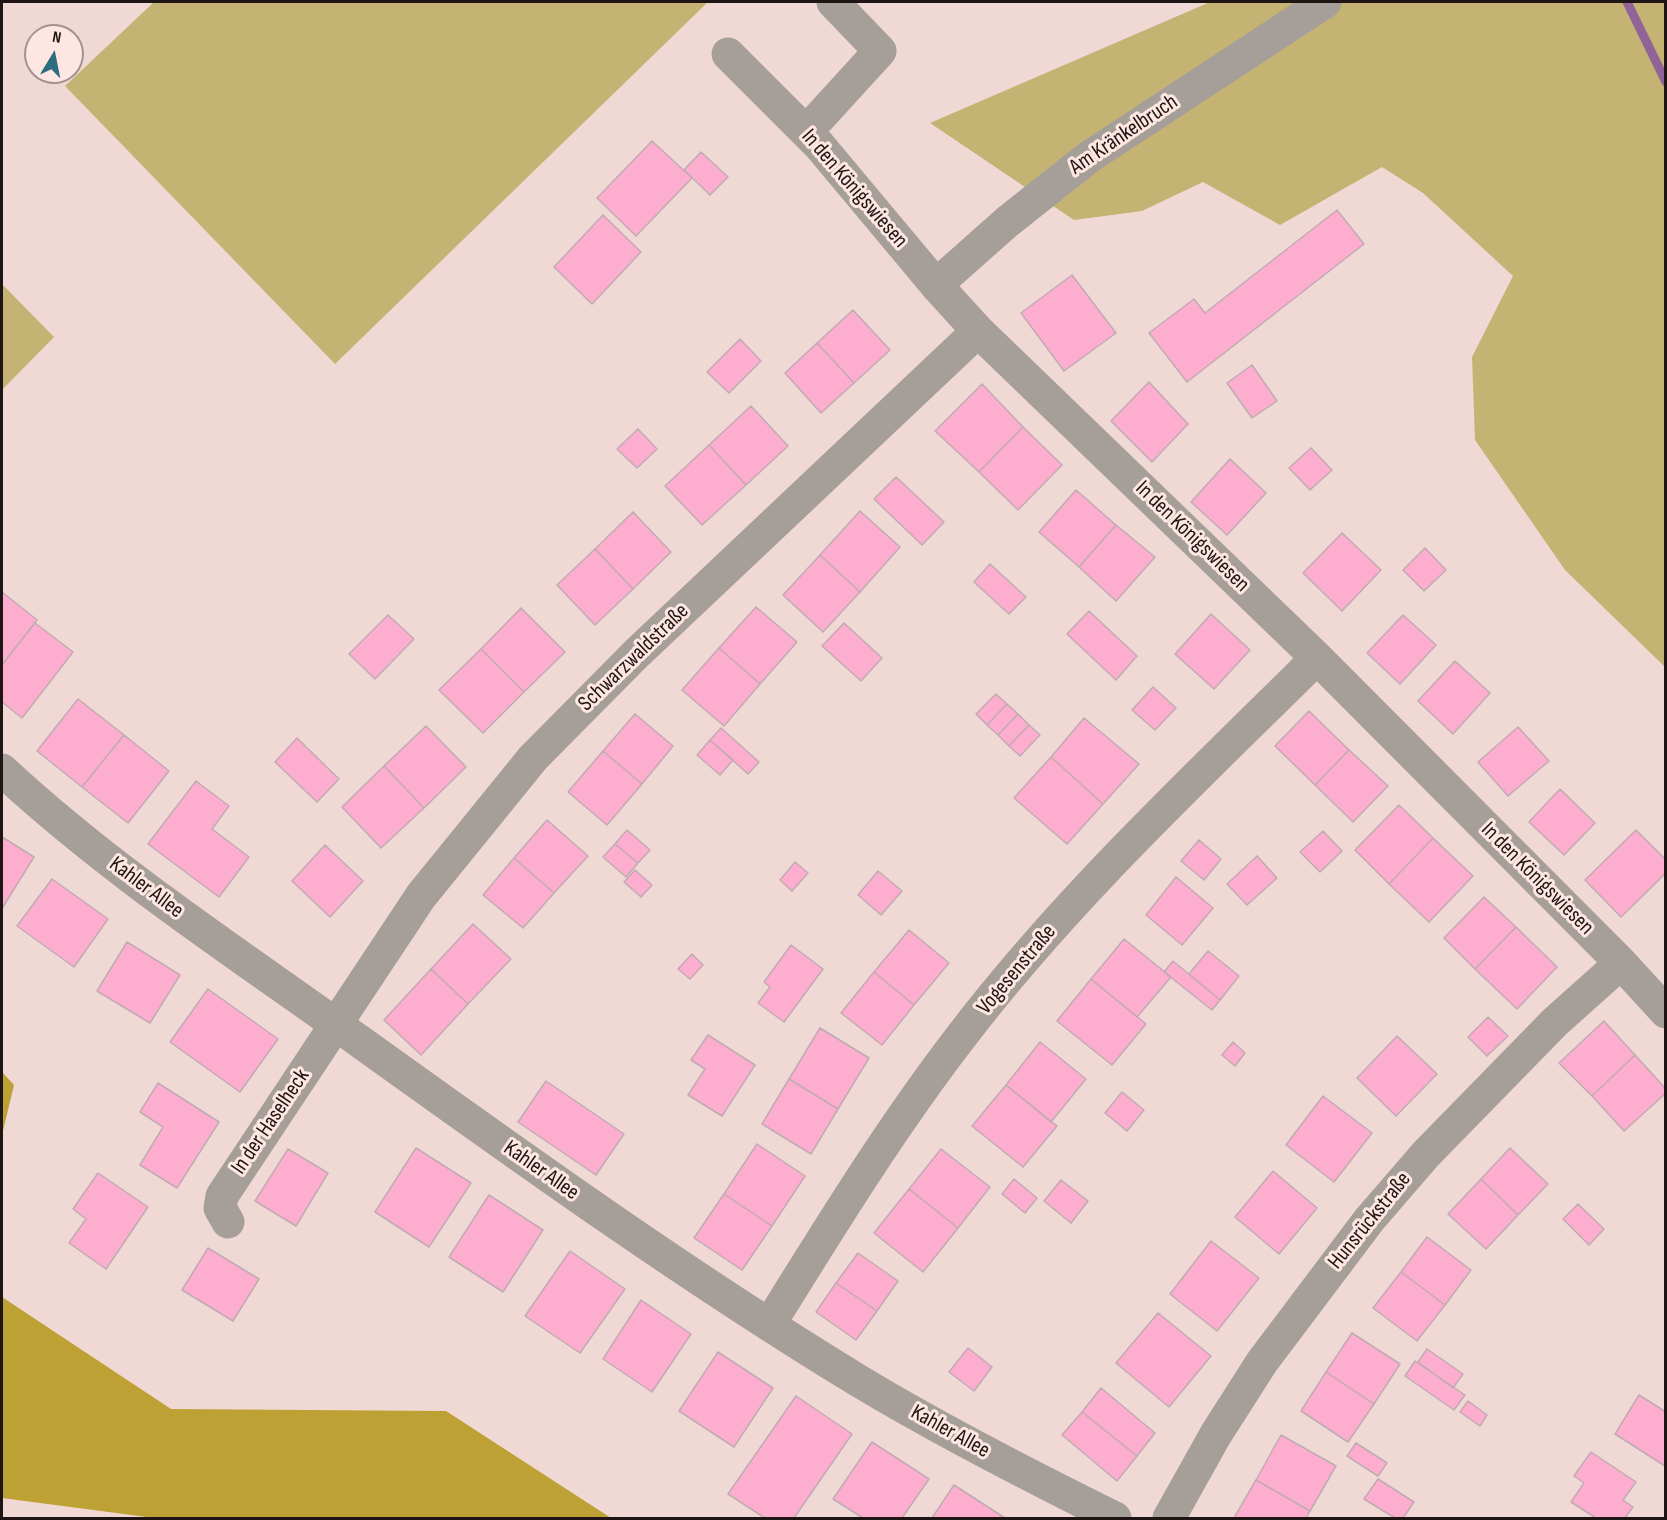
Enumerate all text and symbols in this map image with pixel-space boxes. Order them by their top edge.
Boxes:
north arrow [24,24,84,84]
text: N [51,28,63,48]
street label: Am Kränkelbruch [1065,89,1183,181]
street label: In den Königswiesen [795,124,913,254]
street label: In den Königswiesen [1129,476,1255,598]
street label: Schwarzwaldstraße [573,599,695,717]
street label: In den Königswiesen [1475,817,1599,941]
street label: Kahler Allee [104,852,188,924]
street label: Vogesenstraße [972,920,1062,1020]
street label: In der Haselheck [226,1064,316,1180]
street label: Kahler Allee [498,1136,584,1206]
street label: Hunsrückstraße [1323,1167,1417,1275]
street label: Kahler Allee [906,1400,994,1464]

